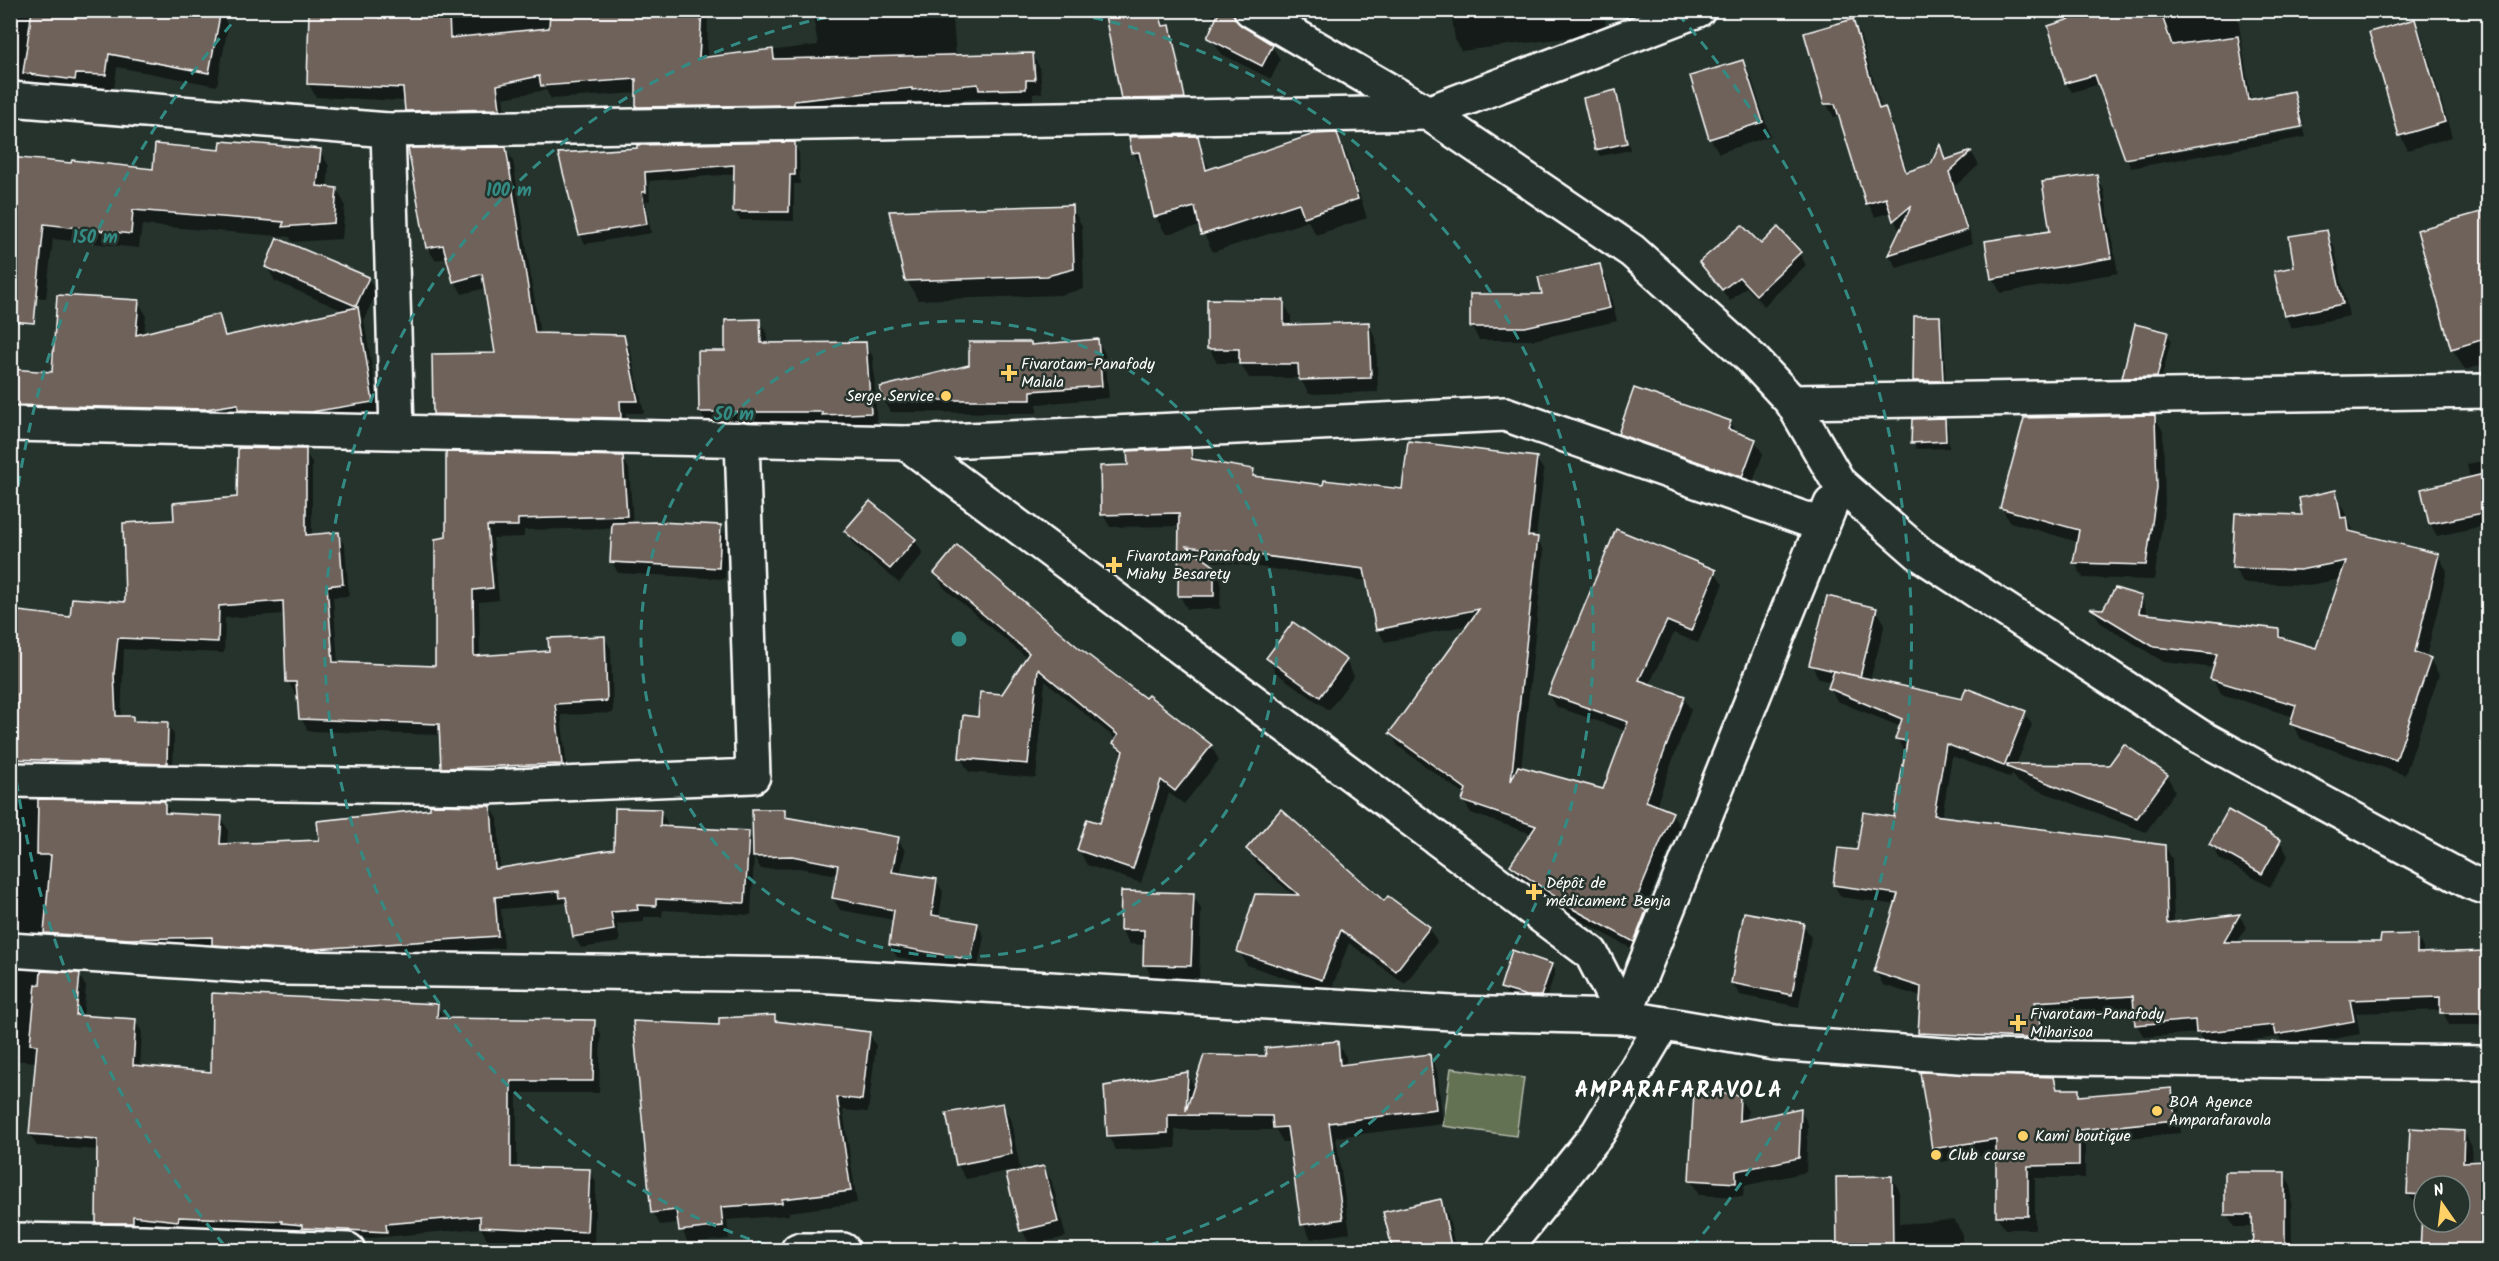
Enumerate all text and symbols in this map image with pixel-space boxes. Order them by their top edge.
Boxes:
text: 100 m [486,177,532,206]
text: 150 m [72,224,118,253]
place label: Fivarotam-Panafody Malala [1021,352,1155,395]
marker: Fivarotam-Panafody Malala [1002,366,1016,380]
place label: Serge Service [846,384,934,409]
marker: Serge Service [939,389,953,403]
text: 50 m [713,401,754,430]
place label: Fivarotam-Panafody Miahy Besarety [1126,544,1260,587]
marker: Fivarotam-Panafody Miahy Besarety [1107,558,1121,572]
centre of rings [949,629,969,649]
place label: Dépôt de médicament Benja [1546,871,1671,914]
marker: Dépôt de médicament Benja [1527,885,1541,899]
place label: Fivarotam-Panafody Miharisoa [2030,1002,2164,1045]
marker: Fivarotam-Panafody Miharisoa [2011,1016,2025,1030]
district label: AMPARAFARAVOLA [1575,1074,1783,1109]
place label: BOA Agence Amparafaravola [2169,1090,2271,1133]
marker: BOA Agence Amparafaravola [2150,1104,2164,1118]
place label: Kami boutique [2035,1124,2131,1149]
marker: Kami boutique [2016,1129,2030,1143]
place label: Club course [1948,1143,2025,1168]
marker: Club course [1929,1148,1943,1162]
north arrow [2412,1174,2472,1234]
text: N [2431,1178,2447,1204]

